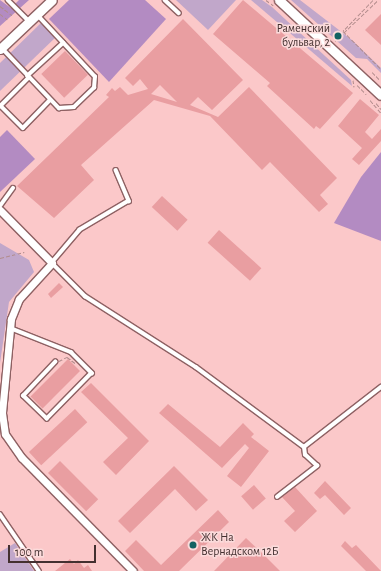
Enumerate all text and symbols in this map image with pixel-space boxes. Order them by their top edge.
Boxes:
place label: Раменский бульвар, 2 [276,22,330,50]
marker: Раменский бульвар, 2 [333,31,343,41]
place label: ЖК На Вернадском 12Б [201,531,279,559]
scale bar [10,537,98,563]
marker: ЖК На Вернадском 12Б [188,540,198,550]
text: 100 m [15,546,43,558]

